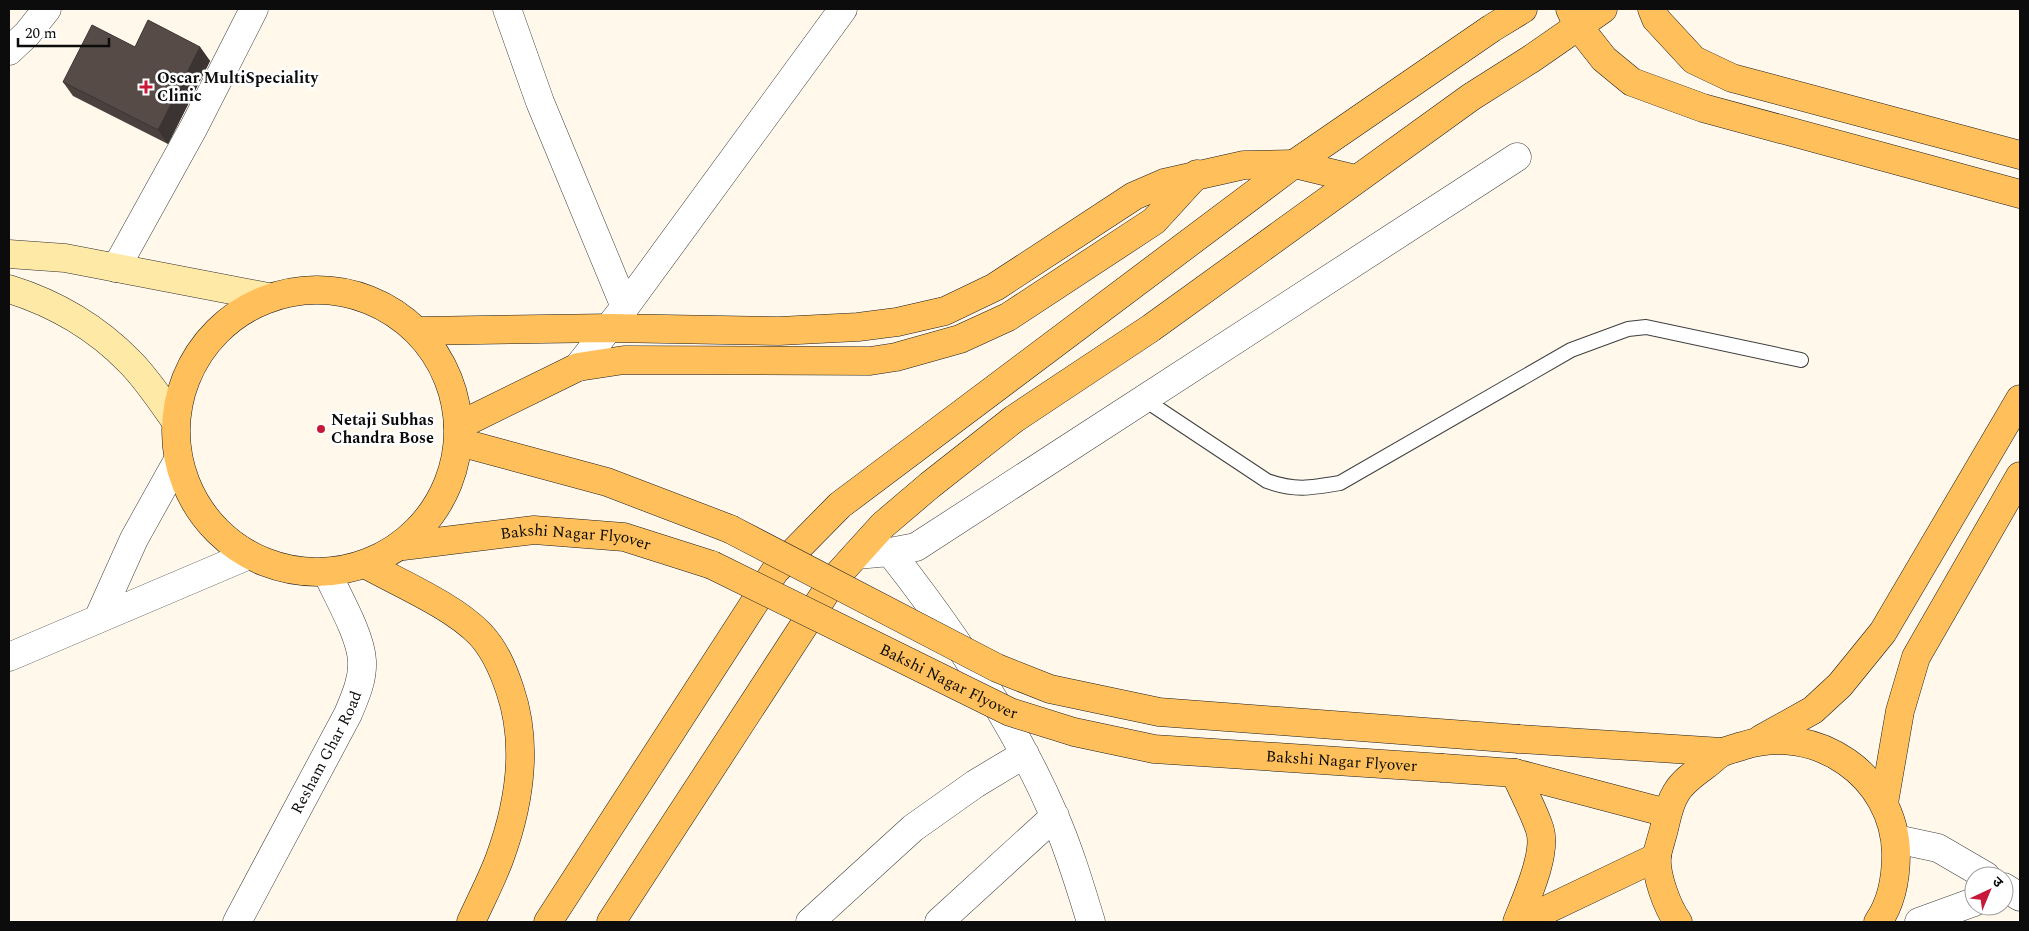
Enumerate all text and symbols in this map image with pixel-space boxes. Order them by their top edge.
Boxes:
scale bar [18,15,109,47]
text: 20 m [25,22,57,45]
place label: Oscar MultiSpeciality Clinic [157,66,319,108]
marker: Oscar MultiSpeciality Clinic [139,80,153,94]
place label: Netaji Subhas Chandra Bose [331,408,434,450]
marker: Netaji Subhas Chandra Bose [315,423,327,435]
street label: Bakshi Nagar Flyover [499,518,654,557]
street label: Bakshi Nagar Flyover [875,637,1021,726]
street label: Resham Ghar Road [285,687,368,818]
street label: Bakshi Nagar Flyover [1265,744,1418,778]
north arrow [1964,866,2014,916]
text: उ [1987,872,2009,893]

